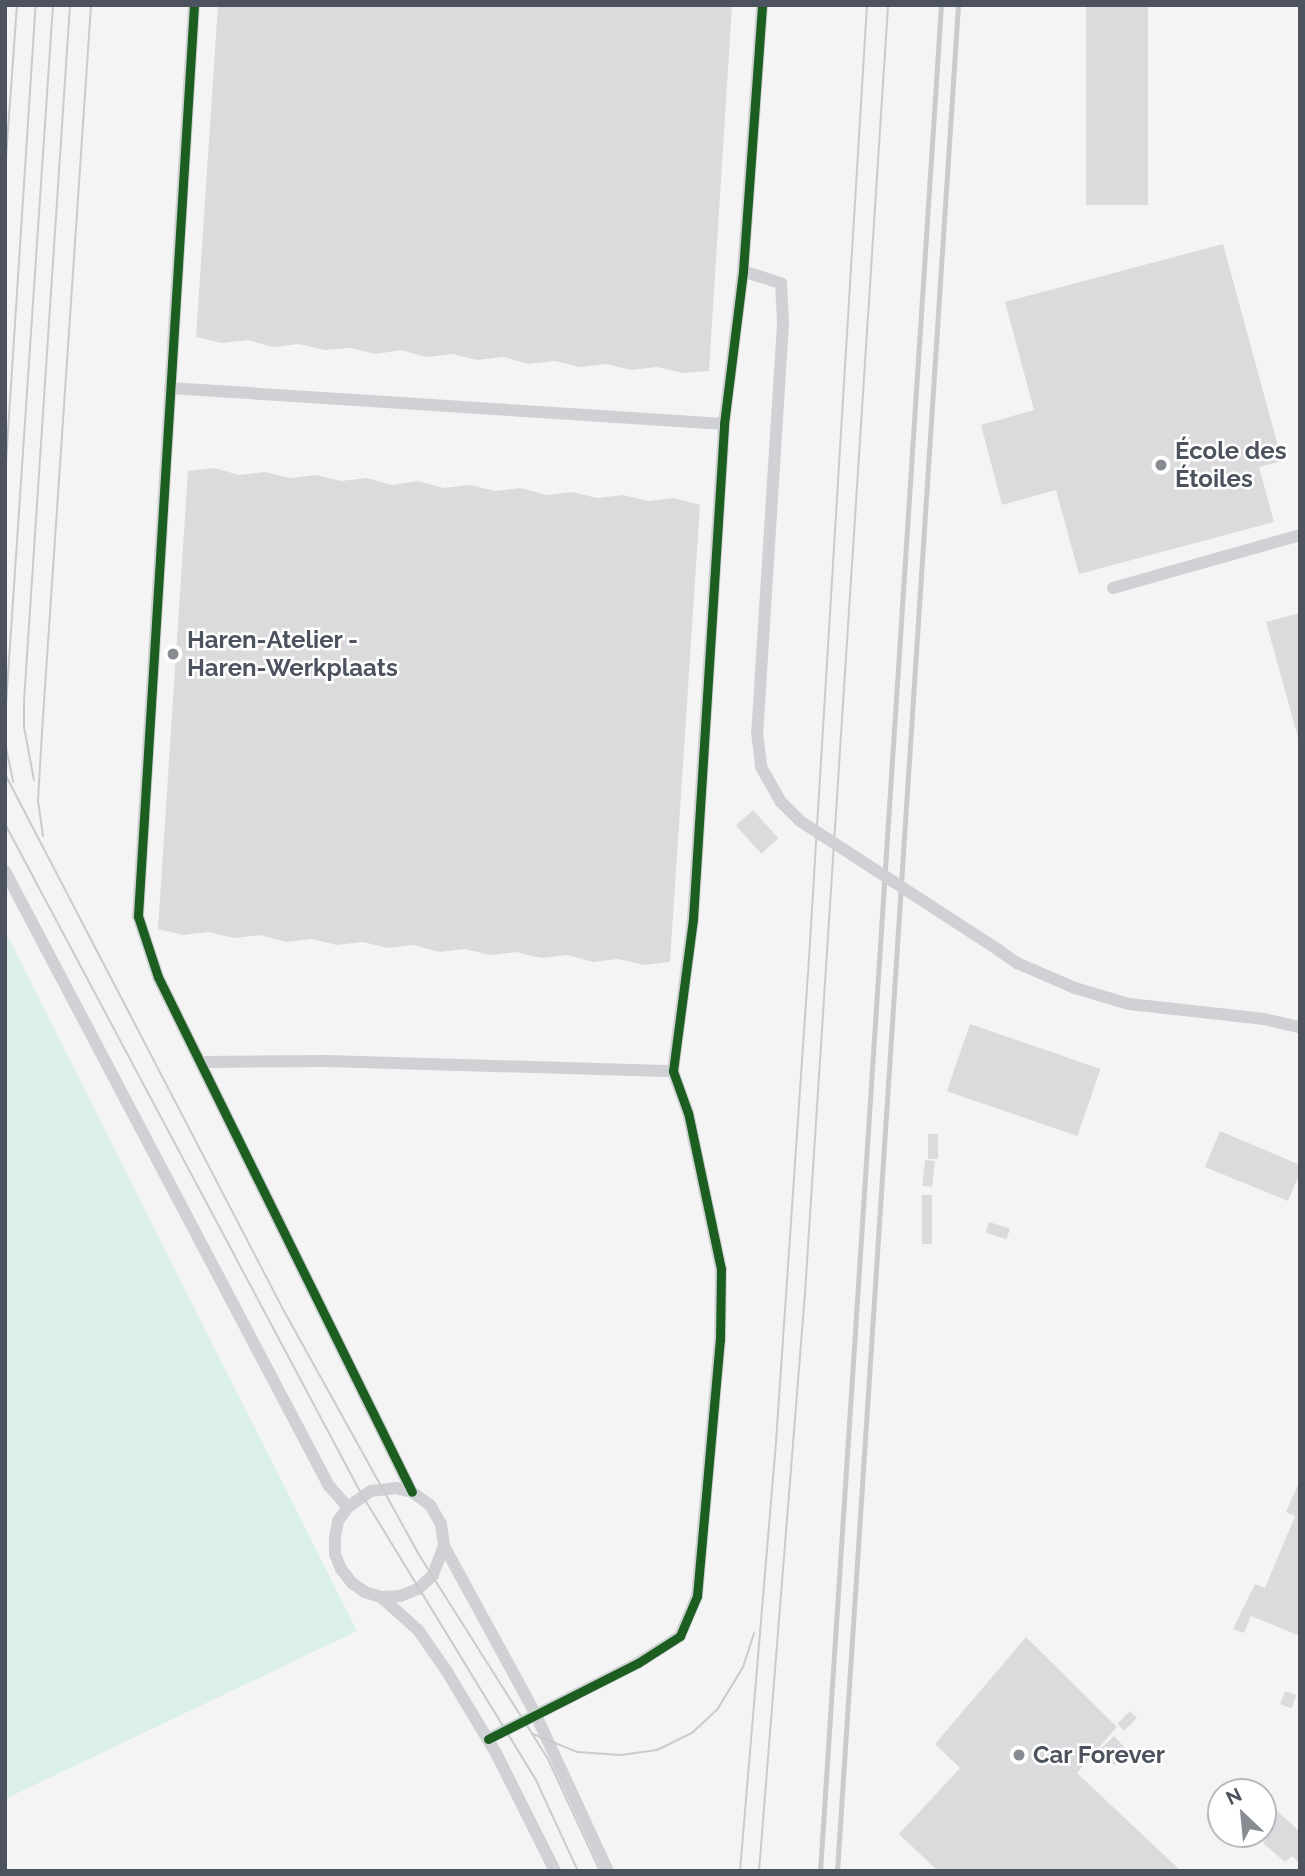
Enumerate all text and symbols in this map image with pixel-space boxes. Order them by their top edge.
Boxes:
place label: École des Étoiles [1175,437,1287,493]
marker: École des Étoiles [1153,457,1169,473]
place label: Haren-Atelier - Haren-Werkplaats [187,626,398,682]
marker: Haren-Atelier - Haren-Werkplaats [165,646,181,662]
place label: Car Forever [1033,1741,1165,1769]
marker: Car Forever [1011,1747,1027,1763]
north arrow [1207,1778,1277,1848]
text: N [1222,1783,1245,1809]

